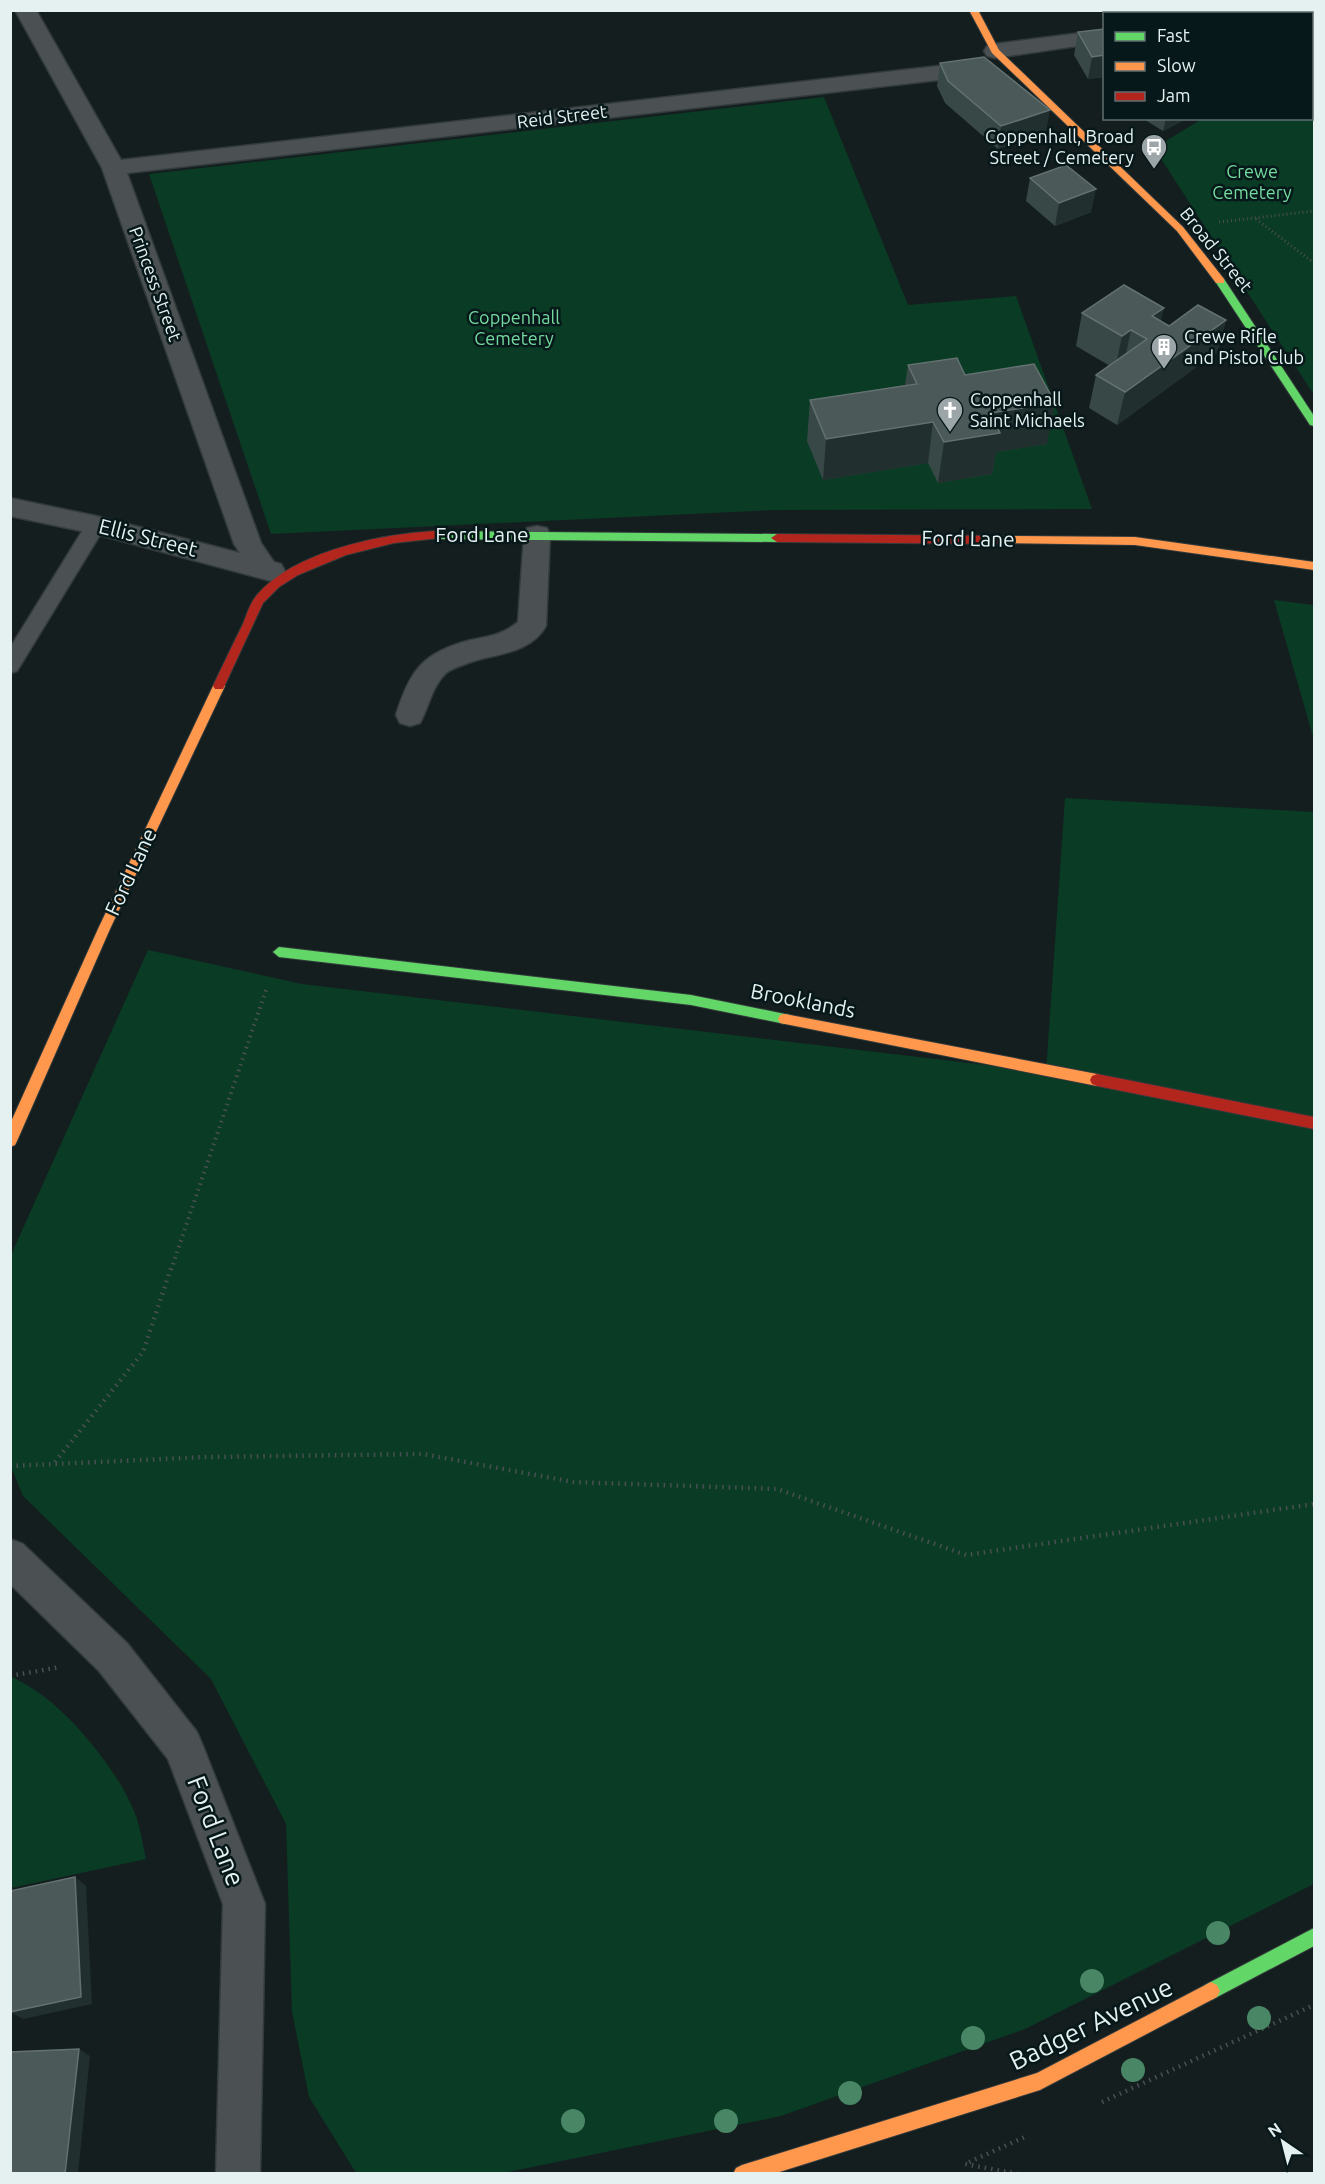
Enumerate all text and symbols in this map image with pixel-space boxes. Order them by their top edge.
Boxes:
legend [1103,12,1313,120]
text: Fast [1157,25,1190,45]
text: Slow [1157,55,1196,75]
text: Jam [1157,85,1191,105]
street label: Reid Street [516,101,608,131]
place label: Coppenhall, Broad Street / Cemetery [985,126,1134,167]
bus stop icon: Coppenhall, Broad Street / Cemetery [1139,132,1169,170]
park label: Crewe Cemetery [1212,161,1292,202]
street label: Broad Street [1177,203,1257,296]
street label: Princess Street [126,224,186,344]
park label: Coppenhall Cemetery [468,307,560,348]
place label: Crewe Rifle and Pistol Club [1184,326,1304,367]
building icon: Crewe Rifle and Pistol Club [1149,332,1179,370]
place label: Coppenhall Saint Michaels [970,389,1085,430]
church icon: Coppenhall Saint Michaels [935,395,965,433]
street label: Ellis Street [97,513,200,561]
street label: Ford Lane [435,522,529,546]
street label: Ford Lane [921,525,1015,551]
street label: Ford Lane [99,824,161,919]
street label: Brooklands [749,978,858,1022]
street label: Ford Lane [182,1772,251,1890]
street label: Badger Avenue [1005,1972,1177,2076]
north arrow [1253,2112,1313,2172]
text: N [1264,2119,1284,2141]

